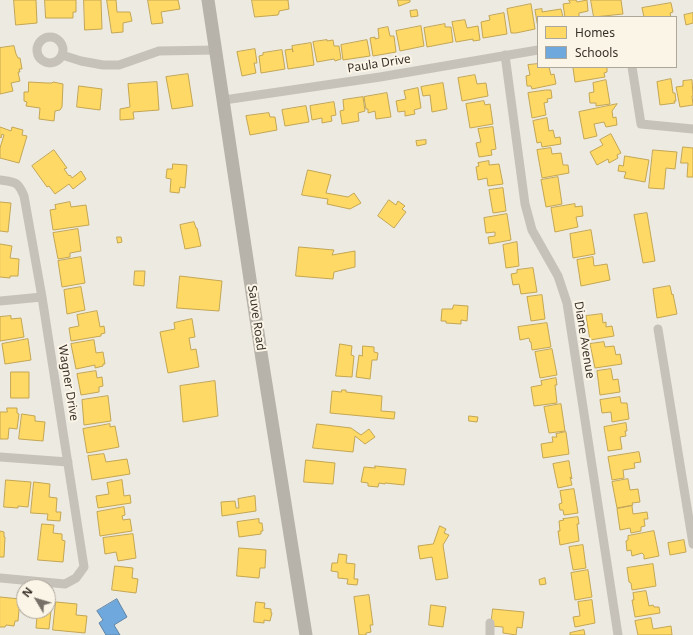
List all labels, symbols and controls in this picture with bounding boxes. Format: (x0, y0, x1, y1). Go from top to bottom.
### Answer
legend (537, 16, 677, 68)
text: Homes (575, 24, 615, 41)
text: Schools (575, 44, 618, 61)
street label: Paula Drive (346, 52, 412, 76)
street label: Sauve Road (244, 285, 268, 351)
street label: Diane Avenue (571, 300, 597, 380)
street label: Wagner Drive (55, 344, 81, 422)
north arrow (16, 579, 56, 619)
text: N (18, 584, 36, 600)

